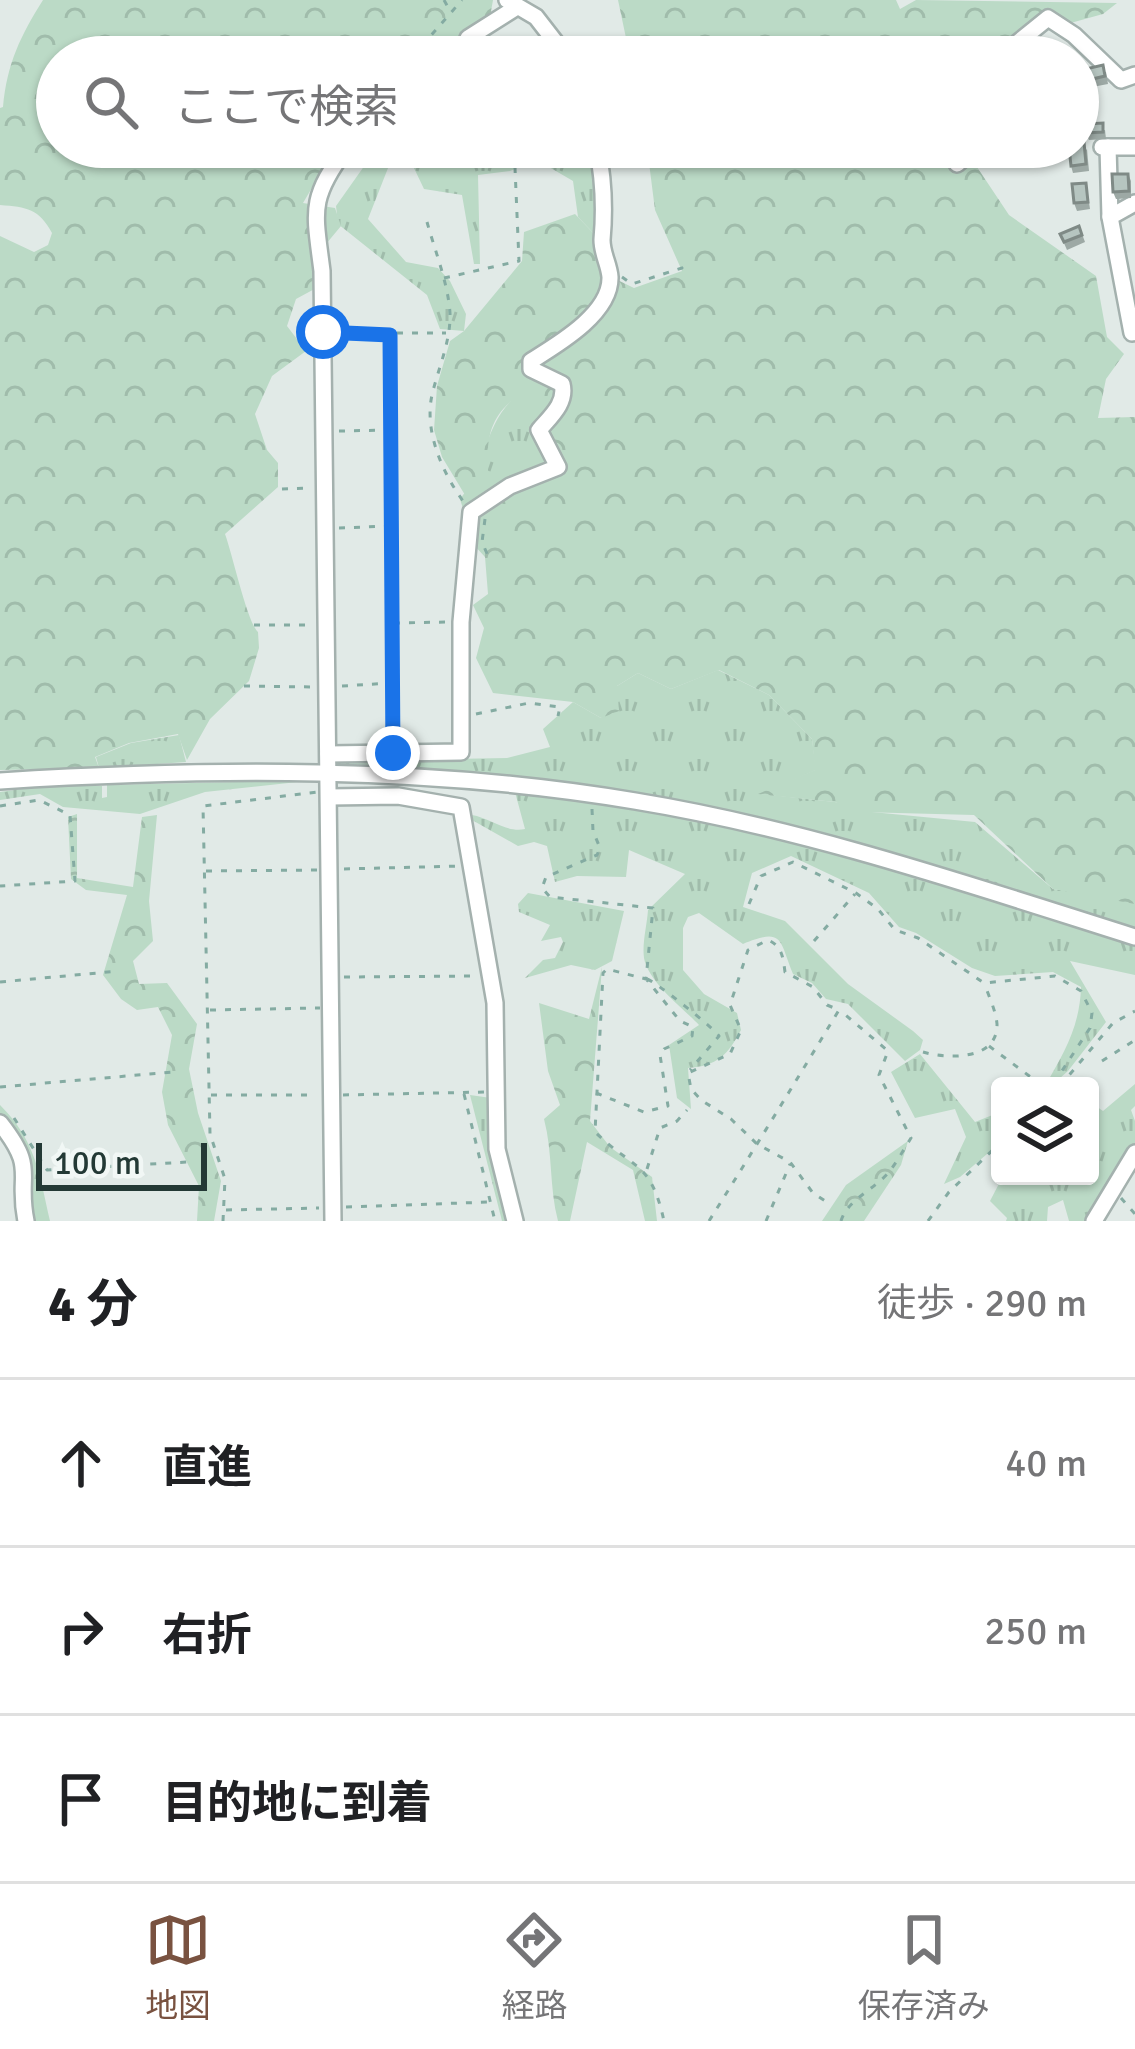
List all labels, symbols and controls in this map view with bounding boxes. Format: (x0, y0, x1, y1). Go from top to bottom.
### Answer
search box (36, 36, 1099, 168)
icon: search (78, 69, 144, 135)
text: ここで検索 (174, 80, 399, 135)
route start (296, 305, 350, 359)
route end (366, 726, 420, 780)
map controls (991, 1077, 1099, 1185)
button: layers (991, 1077, 1099, 1185)
scale bar (36, 1137, 207, 1190)
text: 100 m (54, 1143, 141, 1184)
text: 4 分 (48, 1273, 138, 1336)
text: 徒歩 · 290 m (877, 1279, 1087, 1327)
icon: ahead (48, 1430, 114, 1496)
text: 40 m (1005, 1439, 1087, 1487)
text: 直進 (162, 1440, 252, 1495)
icon: right (48, 1598, 114, 1664)
text: 250 m (984, 1607, 1087, 1655)
text: 右折 (162, 1608, 252, 1663)
icon: arrive (48, 1766, 114, 1832)
text: 目的地に到着 (162, 1776, 432, 1831)
tab: 地図 (145, 1907, 211, 2027)
tab: 経路 (501, 1907, 567, 2027)
tab: 保存済み (858, 1907, 990, 2027)

